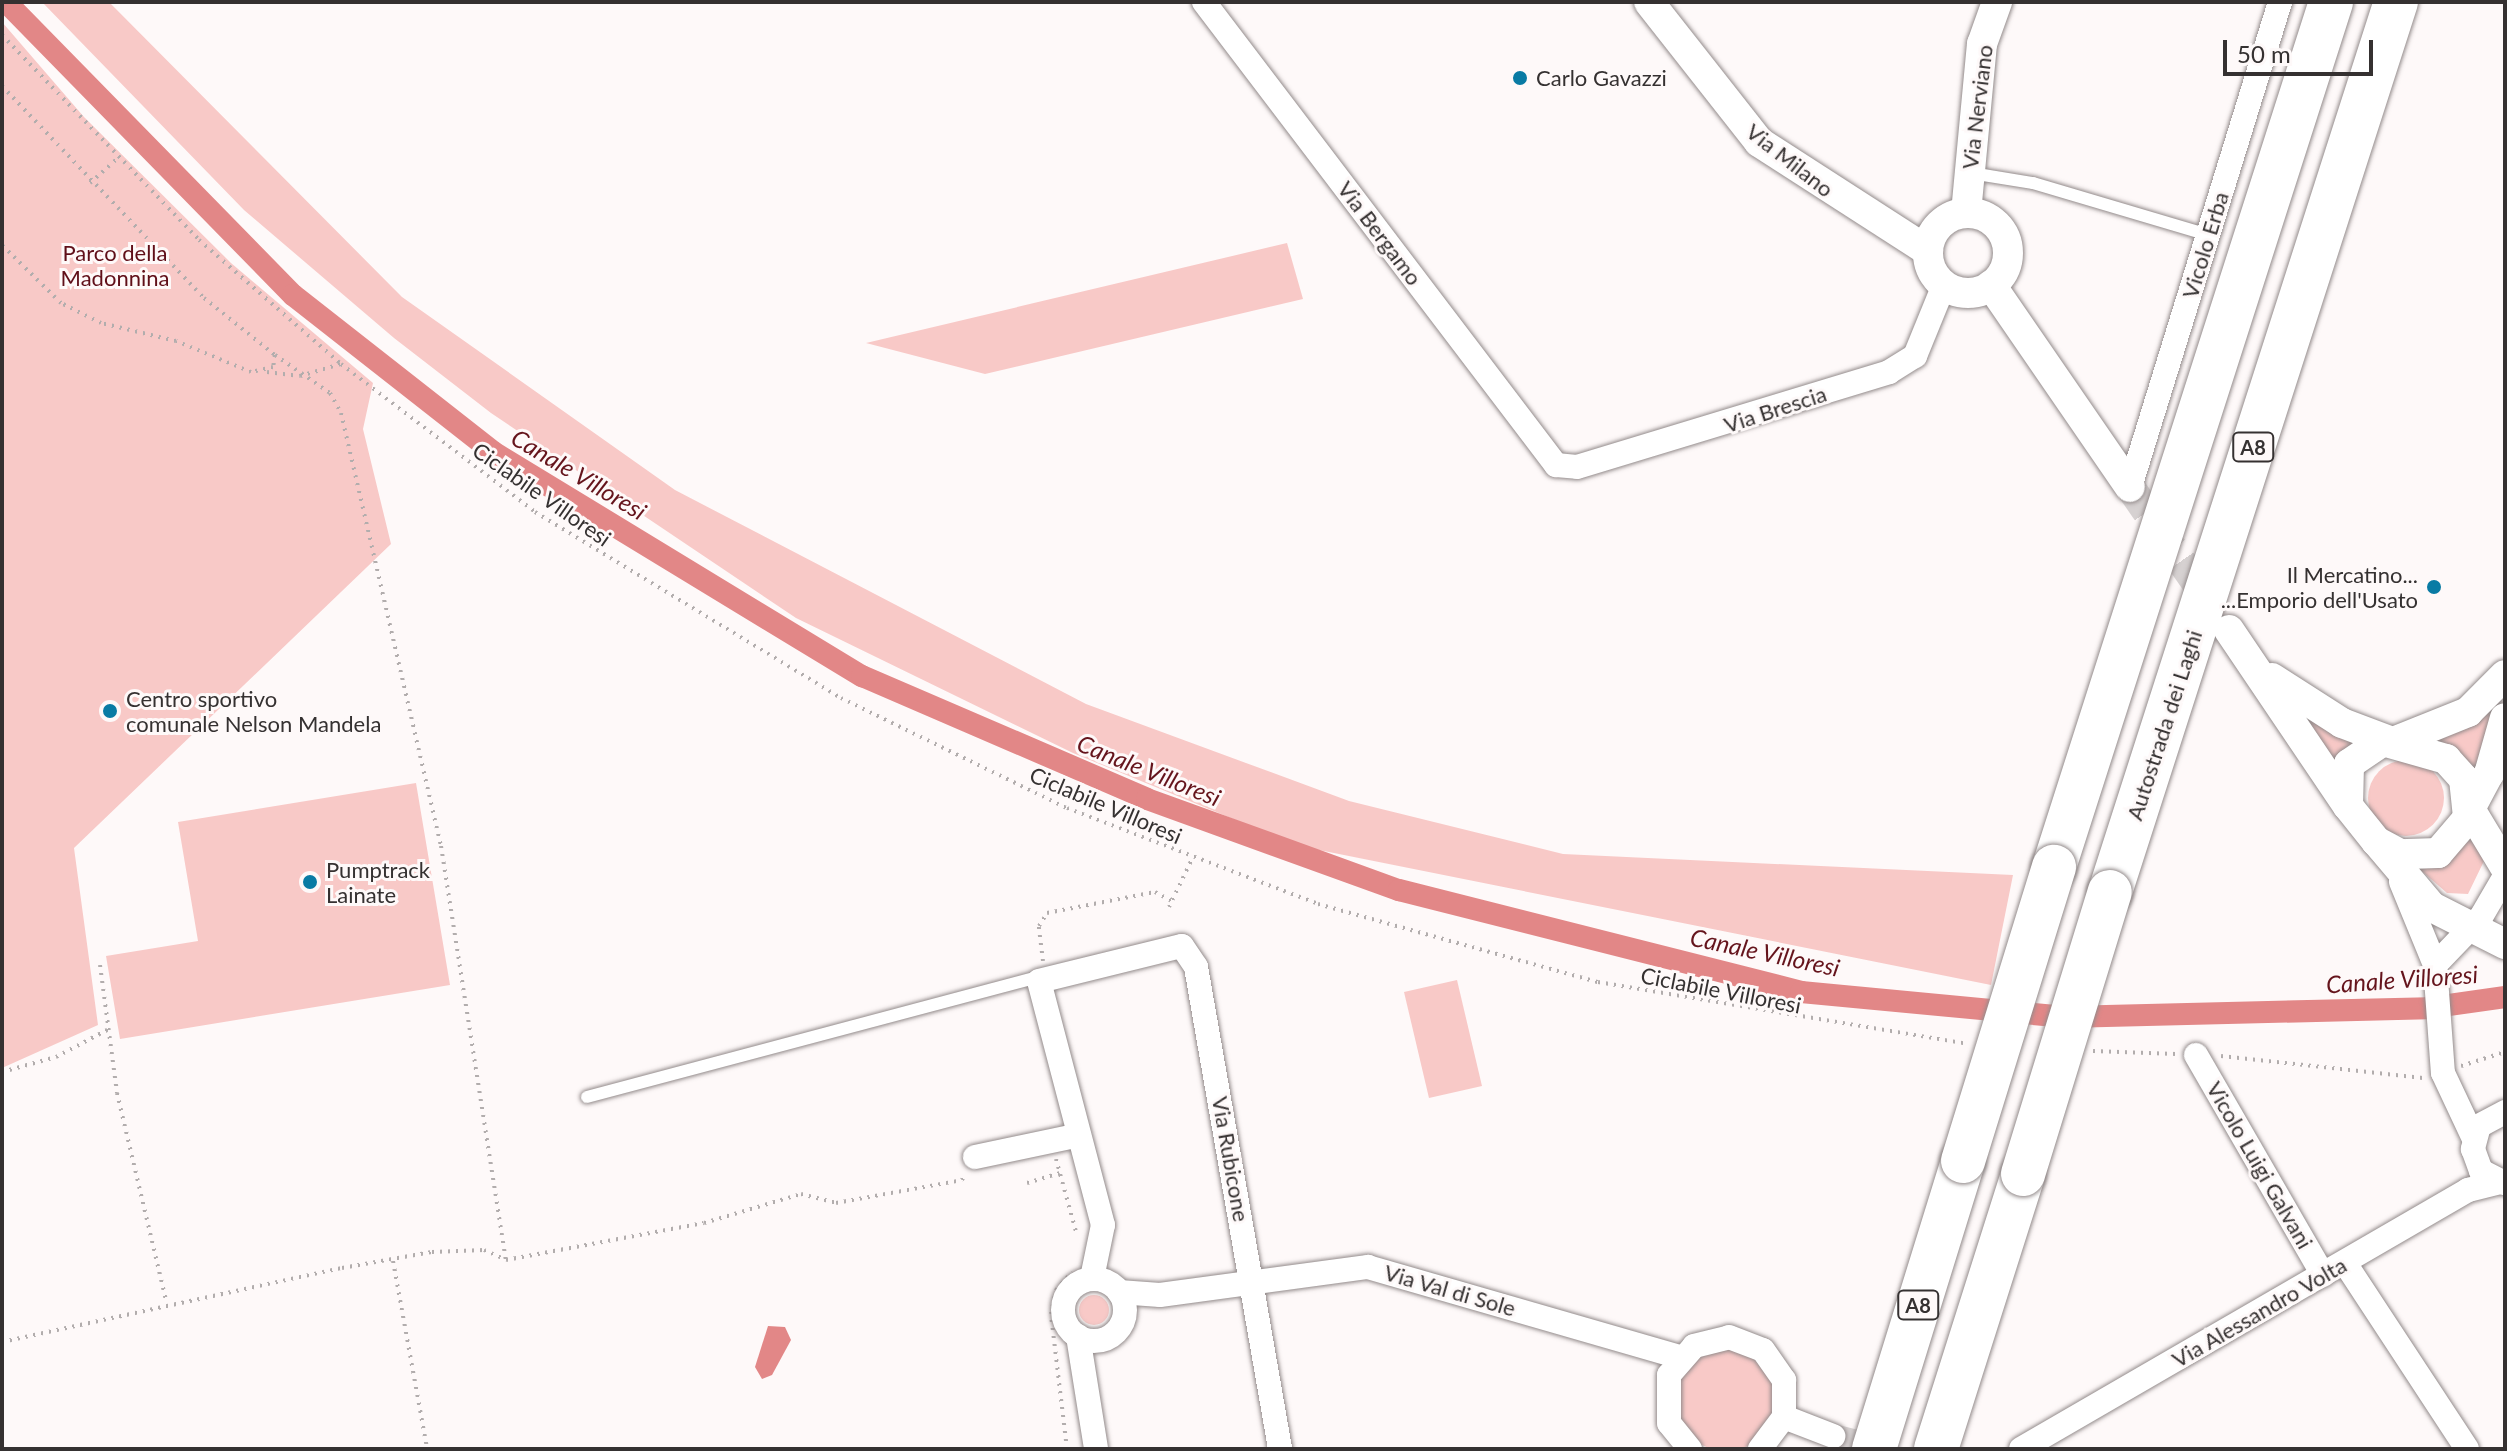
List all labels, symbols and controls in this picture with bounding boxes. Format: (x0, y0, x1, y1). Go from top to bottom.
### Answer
scale bar (2227, 24, 2377, 74)
text: 50 m (2237, 39, 2291, 68)
street label: Via Nerviano (1956, 43, 1998, 171)
place label: Carlo Gavazzi (1536, 65, 1667, 91)
marker: Carlo Gavazzi (1511, 69, 1529, 87)
street label: Via Milano (1741, 118, 1839, 202)
street label: Via Bergamo (1332, 176, 1428, 290)
street label: Vicolo Erba (2176, 189, 2234, 301)
park label: Parco della Madonnina (61, 239, 169, 290)
street label: Via Brescia (1720, 380, 1830, 438)
water label: Canale Villoresi (506, 422, 652, 526)
road number: A8 (2231, 431, 2275, 463)
street label: Ciclabile Villoresi (467, 436, 617, 552)
place label: Il Mercatino... ...Emporio dell'Usato (2221, 561, 2418, 612)
marker: Il Mercatino... ...Emporio dell'Usato (2425, 578, 2443, 596)
street label: Autostrada dei Laghi (2121, 627, 2207, 823)
place label: Centro sportivo comunale Nelson Mandela (126, 685, 381, 736)
marker: Centro sportivo comunale Nelson Mandela (101, 702, 119, 720)
water label: Canale Villoresi (1073, 728, 1225, 812)
street label: Ciclabile Villoresi (1026, 761, 1186, 849)
place label: Pumptrack Lainate (326, 856, 430, 908)
marker: Pumptrack Lainate (301, 873, 319, 891)
water label: Canale Villoresi (1687, 922, 1843, 982)
water label: Canale Villoresi (2325, 959, 2479, 999)
street label: Ciclabile Villoresi (1638, 961, 1804, 1019)
street label: Vicolo Luigi Galvani (2201, 1077, 2319, 1253)
street label: Via Rubicone (1207, 1094, 1255, 1224)
street label: Via Alessandro Volta (2167, 1251, 2351, 1373)
street label: Via Val di Sole (1381, 1259, 1519, 1321)
road number: A8 (1896, 1289, 1940, 1321)

